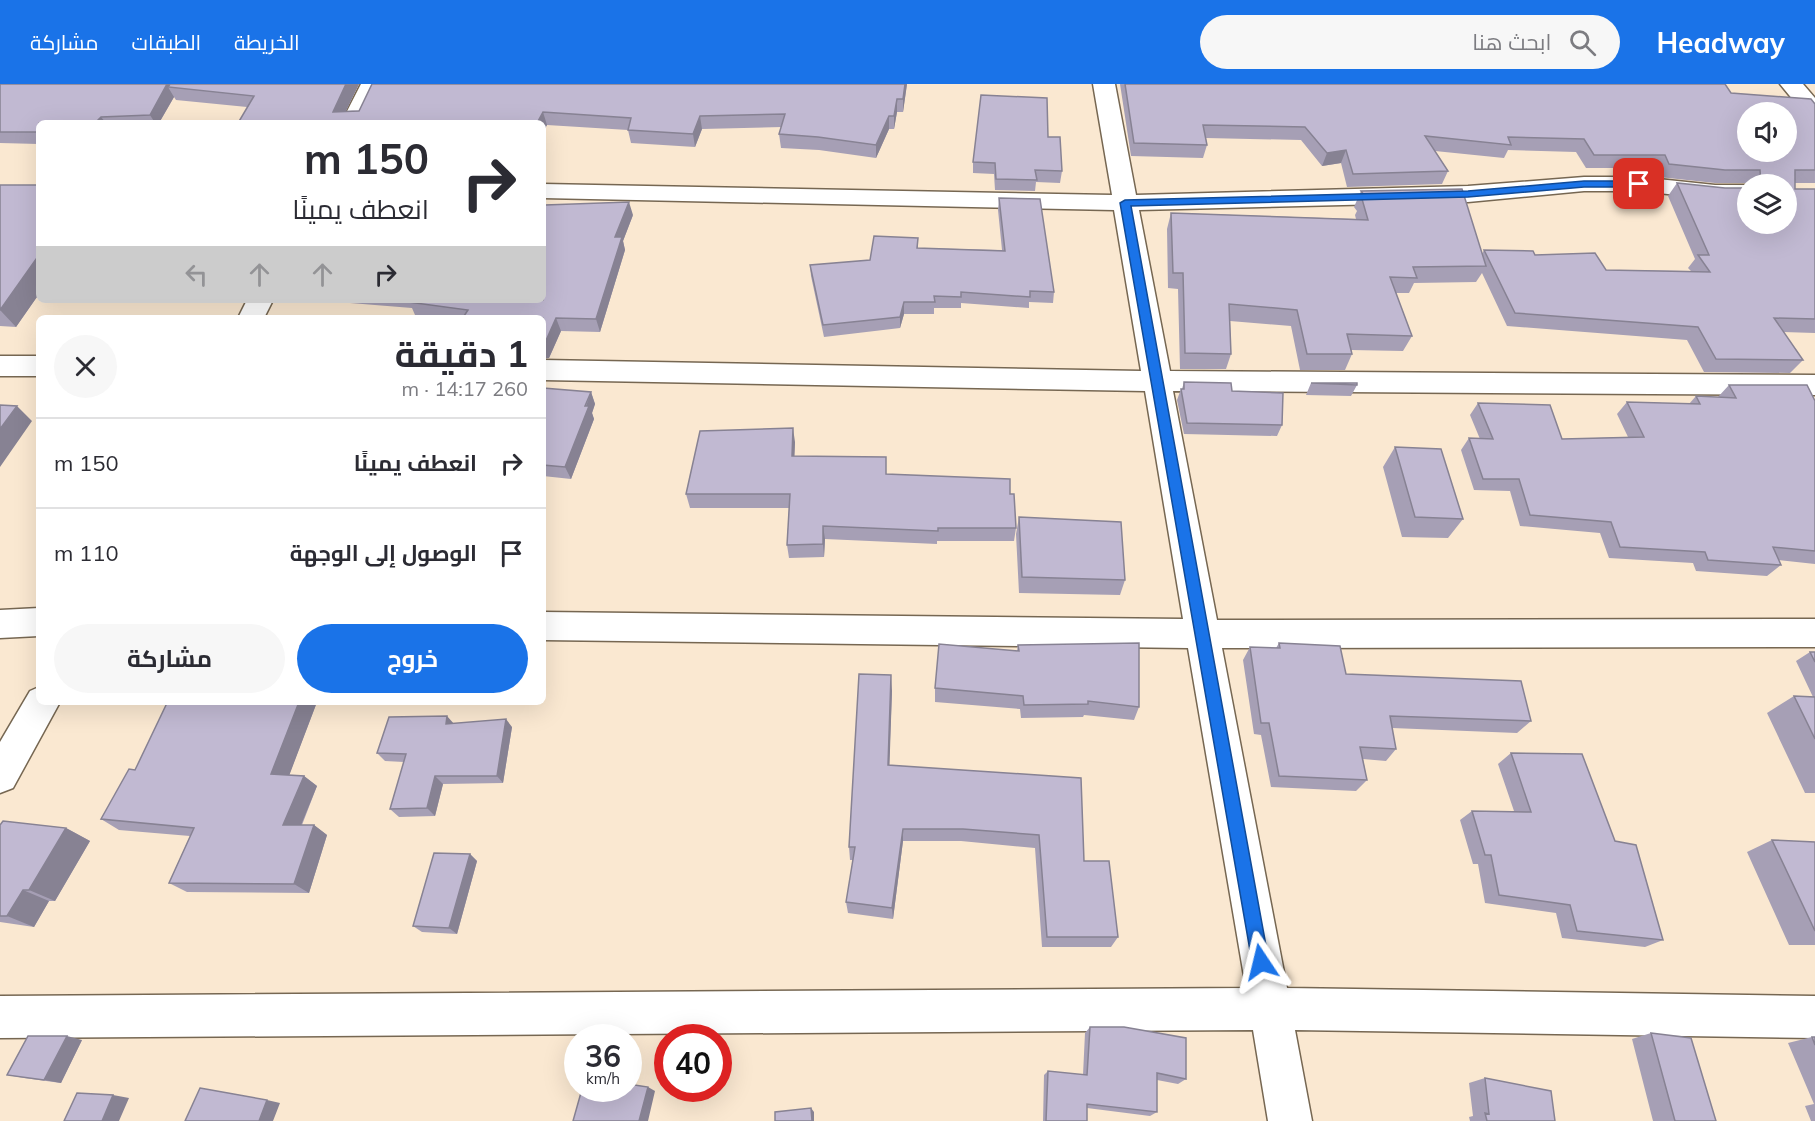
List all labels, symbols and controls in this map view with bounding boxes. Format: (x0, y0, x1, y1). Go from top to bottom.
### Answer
search box (1200, 15, 1620, 69)
text: Headway (1656, 25, 1785, 60)
icon: search (1566, 26, 1599, 59)
text: ابحث هنا (1472, 28, 1551, 56)
text: مشاركة (30, 29, 99, 55)
text: الطبقات (132, 29, 201, 55)
text: الخريطة (234, 29, 300, 55)
map controls (1737, 102, 1797, 234)
button: sound (1737, 102, 1797, 162)
text: 150 m (304, 132, 429, 185)
icon: right (450, 144, 528, 222)
pin (1613, 158, 1664, 209)
icon: arrive (1622, 167, 1655, 200)
button: layers (1737, 174, 1797, 234)
text: انعطف يمينًا (292, 192, 429, 226)
icon: left (180, 258, 213, 291)
icon: ahead (243, 258, 276, 291)
icon: ahead (306, 258, 339, 291)
icon: right (369, 258, 402, 291)
text: 1 دقيقة (395, 331, 528, 376)
button: close (54, 335, 117, 398)
text: 260 m · 14:17 (402, 376, 528, 401)
icon: right (495, 447, 528, 480)
text: 150 m (54, 449, 119, 477)
text: انعطف يمينًا (354, 449, 477, 477)
icon: arrive (495, 537, 528, 570)
text: 110 m (54, 539, 119, 567)
text: الوصول إلى الوجهة (290, 539, 477, 567)
button: مشاركة (54, 624, 285, 693)
button: خروج (297, 624, 528, 693)
position arrow (1229, 930, 1293, 994)
speed limit sign: 40 (654, 1024, 732, 1102)
text: 36 (585, 1037, 621, 1075)
text: km/h (586, 1069, 620, 1088)

